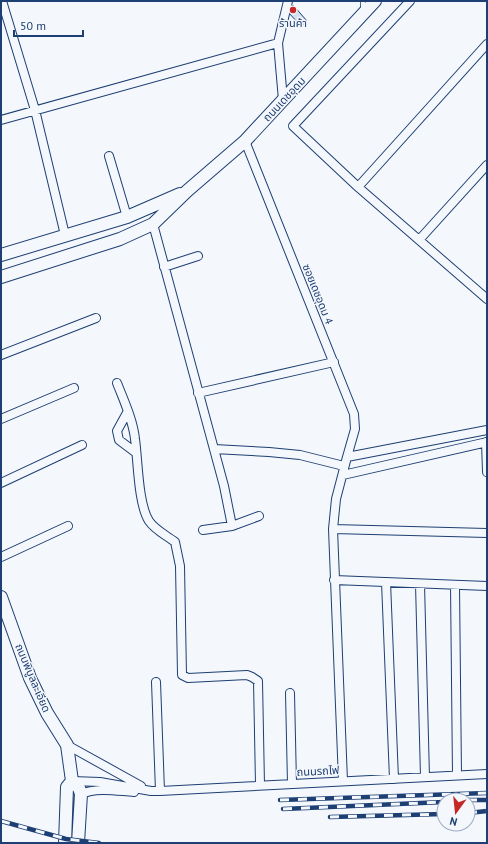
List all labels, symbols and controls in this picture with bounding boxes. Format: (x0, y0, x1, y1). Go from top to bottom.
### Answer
marker: ร้านค้า (288, 5, 298, 15)
scale bar (14, 12, 83, 38)
place label: ร้านค้า (279, 16, 307, 30)
text: 50 m (20, 18, 46, 33)
street label: ถนนเดชอุดม (260, 74, 308, 124)
street label: ซอยเดชอุดม 4 (300, 262, 336, 326)
street label: ถนนพิบูลละเอียด (12, 641, 54, 715)
street label: ถนนรถไฟ (296, 763, 340, 779)
north arrow (436, 792, 476, 832)
text: N (448, 814, 459, 829)

